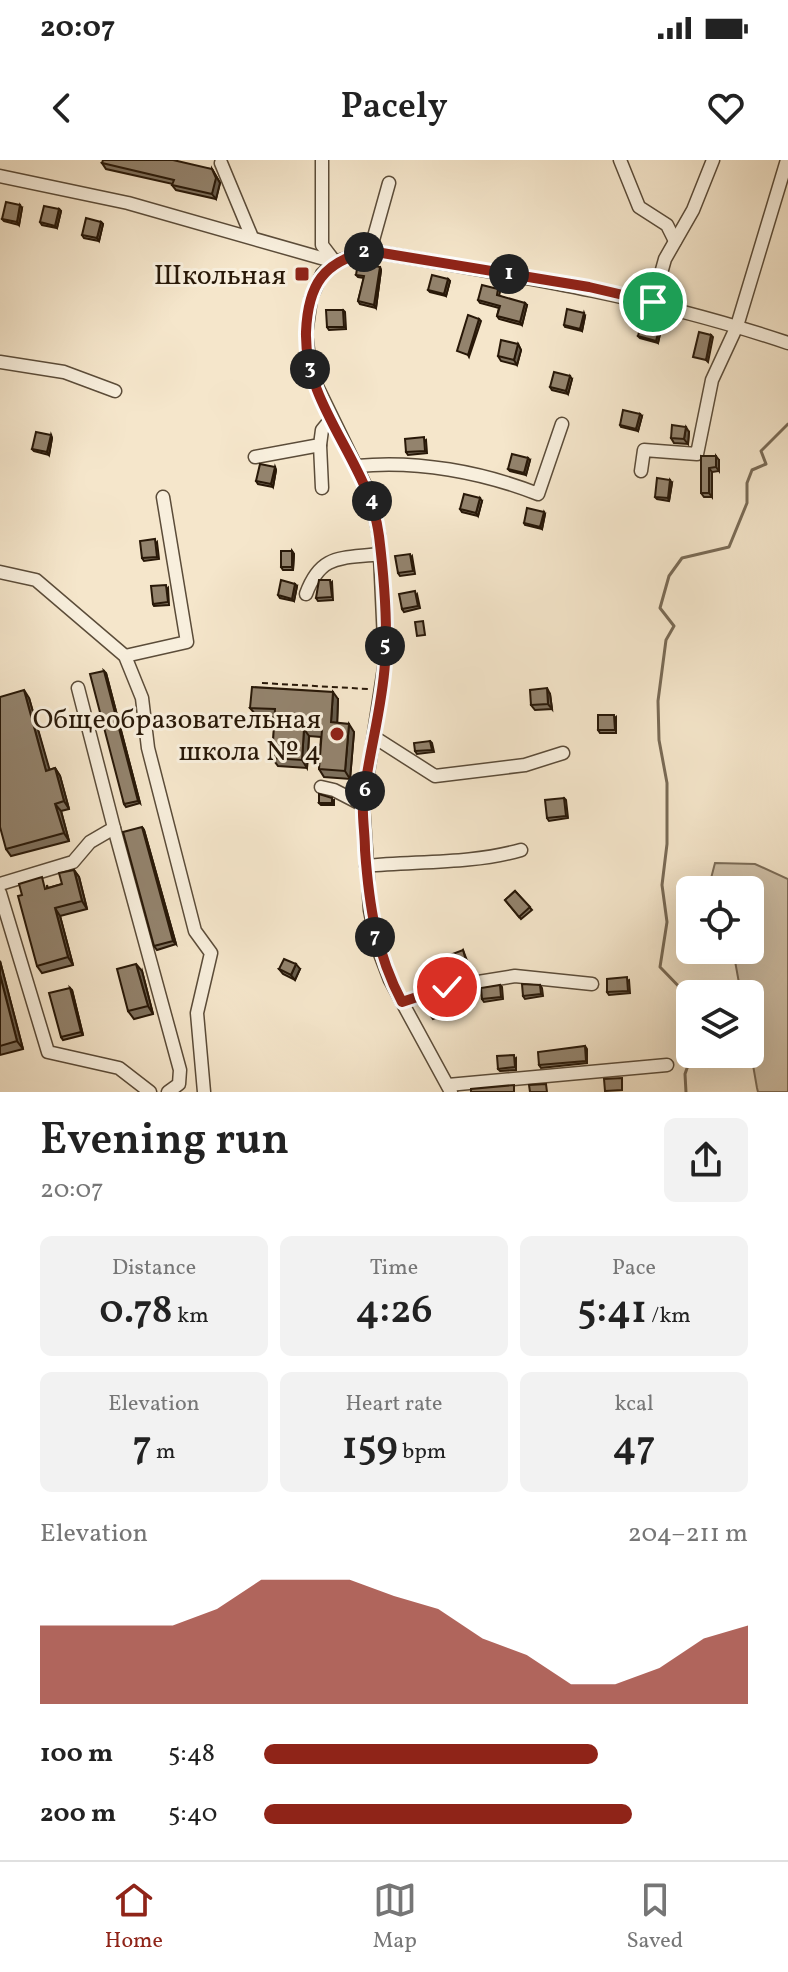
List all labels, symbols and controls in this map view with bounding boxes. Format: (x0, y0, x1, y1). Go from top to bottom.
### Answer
text: 20:07 (40, 7, 115, 49)
text: Pacely (340, 83, 448, 133)
icon: back (40, 86, 84, 130)
icon: heart (704, 86, 748, 130)
pin: 2 (344, 232, 384, 272)
text: 2 (358, 236, 370, 267)
pin: 1 (489, 254, 529, 294)
place label: Школьная (154, 257, 286, 296)
text: 1 (505, 258, 513, 289)
marker: Школьная (293, 265, 311, 283)
pin (619, 268, 687, 336)
icon: arrive (631, 280, 675, 324)
pin: 3 (290, 349, 330, 389)
text: 3 (304, 353, 316, 384)
pin: 4 (352, 481, 392, 521)
text: 4 (365, 485, 379, 516)
pin: 5 (365, 626, 405, 666)
text: 5 (380, 630, 390, 661)
place label: Общеобразовательная школа № 4 (33, 701, 321, 772)
marker: Общеобразовательная школа № 4 (328, 725, 346, 743)
pin: 6 (345, 771, 385, 811)
text: 6 (359, 775, 371, 806)
map controls (676, 876, 764, 1068)
button: locate (676, 876, 764, 964)
pin: 7 (355, 917, 395, 957)
text: 7 (370, 921, 380, 952)
pin (413, 953, 481, 1021)
icon: check (425, 965, 469, 1009)
button: layers (676, 980, 764, 1068)
text: Evening run (40, 1111, 289, 1172)
button: share (664, 1118, 748, 1202)
text: 20:07 (40, 1172, 104, 1208)
text: Distance (112, 1253, 196, 1284)
text: Time (370, 1253, 418, 1284)
text: Pace (612, 1253, 656, 1284)
text: 0.78 (99, 1284, 173, 1340)
text: 4:26 (355, 1284, 433, 1340)
text: 5:41 (577, 1284, 647, 1340)
text: km (173, 1301, 209, 1332)
text: /km (647, 1301, 691, 1332)
text: Elevation (108, 1389, 200, 1420)
text: Heart rate (345, 1389, 443, 1420)
text: kcal (614, 1389, 654, 1420)
text: 7 (132, 1420, 152, 1476)
text: 159 (342, 1420, 398, 1476)
text: 47 (612, 1420, 656, 1476)
text: m (152, 1437, 176, 1468)
text: bpm (398, 1437, 446, 1468)
text: Elevation (40, 1516, 148, 1552)
text: 204–211 m (628, 1516, 748, 1552)
text: 100 m (40, 1736, 113, 1772)
text: 5:48 (168, 1736, 215, 1772)
text: 200 m (40, 1796, 116, 1832)
text: 5:40 (168, 1796, 217, 1832)
tab: Home (105, 1878, 163, 1957)
tab: Map (373, 1878, 417, 1957)
tab: Saved (626, 1878, 683, 1957)

